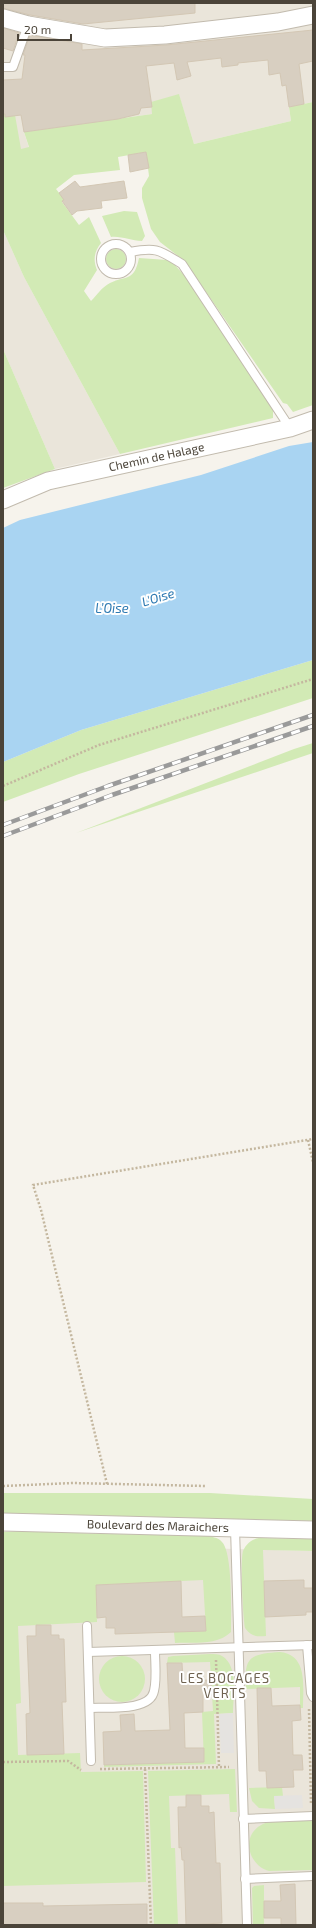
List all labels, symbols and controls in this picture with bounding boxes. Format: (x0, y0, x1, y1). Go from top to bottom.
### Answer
scale bar (18, 16, 71, 42)
text: 20 m (24, 22, 51, 36)
street label: Chemin de Halage (107, 439, 205, 473)
water label: L'Oise (140, 584, 176, 610)
water label: L’Oise (95, 600, 129, 616)
street label: Boulevard des Maraichers (87, 1516, 229, 1534)
district label: LES BOCAGES VERTS (180, 1670, 270, 1701)

